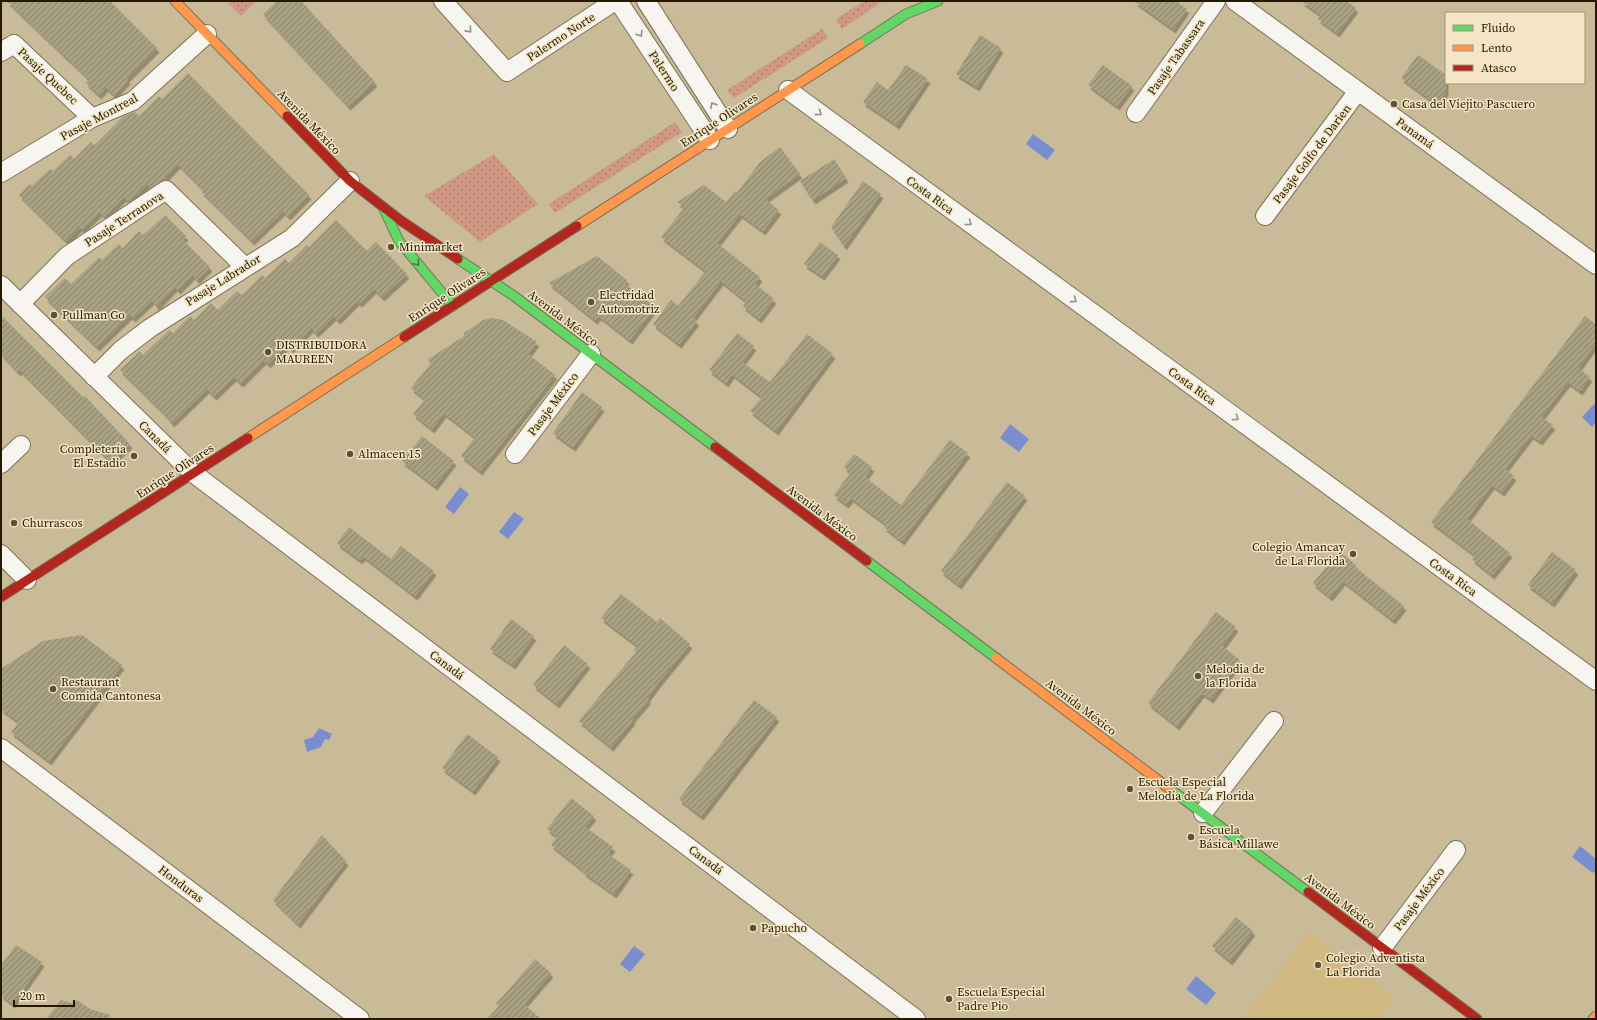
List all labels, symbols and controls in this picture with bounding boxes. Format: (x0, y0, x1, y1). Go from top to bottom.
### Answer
street label: Palermo Norte (524, 9, 598, 65)
legend (1445, 12, 1585, 84)
street label: Pasaje Tabassara (1144, 15, 1209, 98)
text: Fluido (1481, 20, 1516, 36)
one-way arrow (465, 25, 472, 33)
one-way arrow (635, 29, 642, 36)
text: Lento (1481, 40, 1512, 56)
street label: Pasaje Quebec (14, 44, 82, 108)
street label: Palermo (645, 48, 683, 95)
text: Atasco (1481, 60, 1517, 76)
street label: Avenida México (274, 86, 344, 158)
street label: Enrique Olivares (677, 89, 761, 151)
street label: Pasaje Montreal (57, 90, 141, 144)
place label: Casa del Viejito Pascuero (1402, 96, 1535, 112)
marker: Casa del Viejito Pascuero (1389, 99, 1399, 109)
street label: Pasaje Golfo de Darien (1269, 101, 1355, 207)
one-way arrow (710, 103, 717, 110)
one-way arrow (815, 109, 822, 116)
street label: Panamá (1393, 114, 1438, 153)
street label: Costa Rica (903, 172, 958, 218)
street label: Pasaje Terranova (82, 187, 167, 250)
one-way arrow (965, 218, 972, 225)
place label: Minimarket (399, 239, 462, 255)
marker: Minimarket (386, 242, 396, 252)
street label: Pasaje Labrador (182, 250, 264, 310)
one-way arrow (413, 258, 420, 266)
street label: Enrique Olivares (405, 264, 489, 326)
street label: Avenida México (524, 286, 602, 350)
place label: Electridad Automotriz (599, 287, 660, 317)
one-way arrow (1070, 295, 1077, 302)
marker: Electridad Automotriz (586, 297, 596, 307)
place label: Pullman Go (62, 307, 125, 323)
marker: Pullman Go (49, 310, 59, 320)
place label: DISTRIBUIDORA MAUREEN (276, 337, 367, 367)
marker: DISTRIBUIDORA MAUREEN (263, 347, 273, 357)
street label: Costa Rica (1165, 363, 1220, 409)
street label: Pasaje México (524, 369, 582, 439)
one-way arrow (1231, 413, 1238, 420)
street label: Canadá (135, 417, 175, 457)
street label: Enrique Olivares (133, 440, 217, 502)
place label: Completería El Estadio (60, 441, 127, 471)
place label: Almacen 15 (358, 446, 421, 462)
marker: Almacen 15 (345, 449, 355, 459)
marker: Completería El Estadio (129, 451, 139, 461)
street label: Avenida México (783, 481, 861, 545)
place label: Churrascos (22, 515, 83, 531)
marker: Churrascos (9, 518, 19, 528)
place label: Colegio Amancay de La Florida (1252, 539, 1346, 569)
marker: Colegio Amancay de La Florida (1348, 549, 1358, 559)
street label: Costa Rica (1426, 554, 1481, 600)
street label: Canadá (426, 647, 468, 684)
place label: Melodia de la Florida (1206, 661, 1265, 691)
marker: Melodia de la Florida (1193, 671, 1203, 681)
place label: Restaurant Comida Cantonesa (61, 674, 162, 704)
street label: Avenida México (1042, 675, 1120, 739)
marker: Restaurant Comida Cantonesa (48, 684, 58, 694)
place label: Escuela Especial Melodía de La Florida (1138, 774, 1255, 804)
marker: Escuela Especial Melodía de La Florida (1125, 784, 1135, 794)
place label: Escuela Básica Millawe (1199, 822, 1279, 852)
marker: Escuela Básica Millawe (1186, 832, 1196, 842)
street label: Canadá (685, 842, 727, 879)
street label: Honduras (155, 862, 207, 906)
street label: Pasaje México (1390, 864, 1448, 934)
street label: Avenida México (1301, 869, 1379, 933)
place label: Papucho (761, 920, 808, 936)
marker: Papucho (748, 923, 758, 933)
place label: Colegio Adventista La Florida (1326, 950, 1426, 980)
marker: Colegio Adventista La Florida (1313, 960, 1323, 970)
scale bar (14, 982, 74, 1008)
place label: Escuela Especial Padre Pio (957, 984, 1046, 1014)
text: 20 m (20, 988, 46, 1004)
marker: Escuela Especial Padre Pio (944, 994, 954, 1004)

